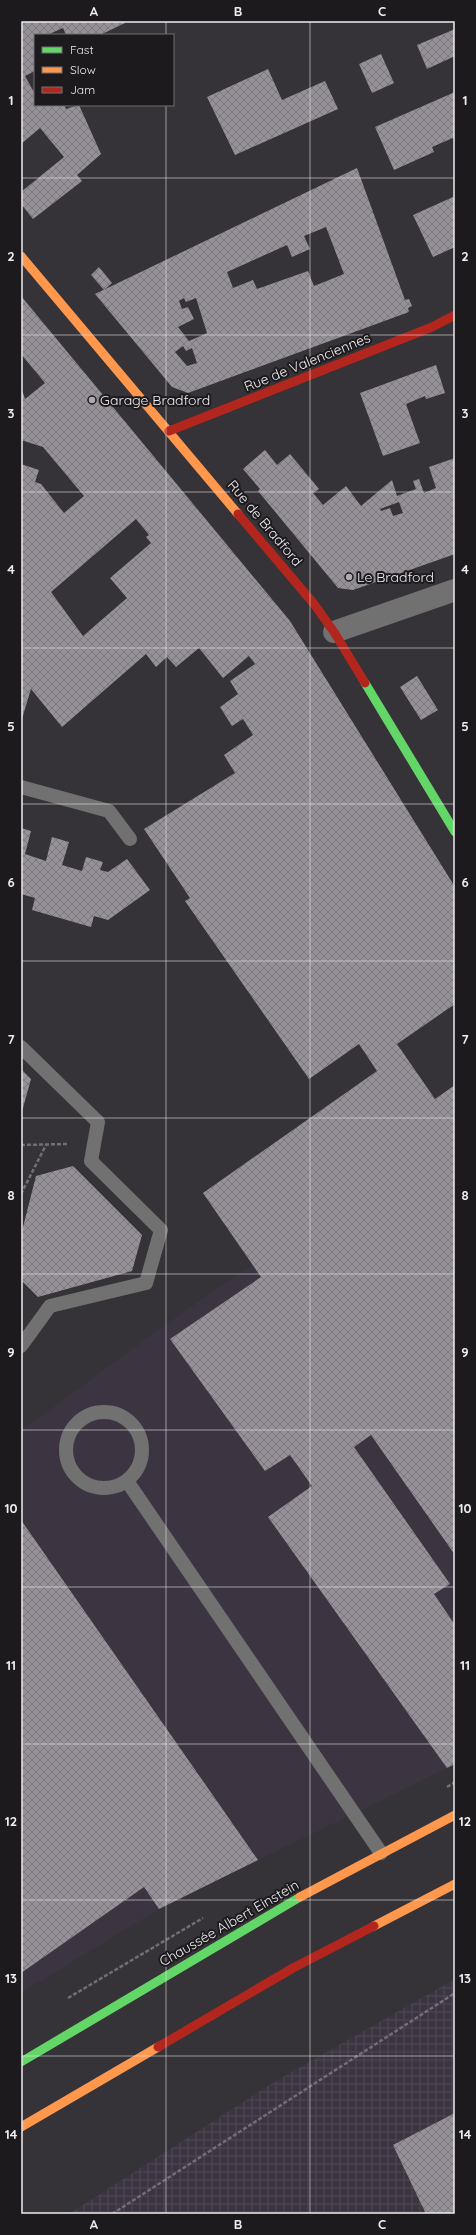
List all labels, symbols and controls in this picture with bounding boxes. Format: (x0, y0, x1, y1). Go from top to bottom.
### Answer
text: A (90, 3, 99, 19)
text: B (234, 3, 242, 19)
text: C (378, 3, 386, 19)
legend (34, 34, 174, 106)
text: Fast (70, 42, 94, 57)
text: Slow (70, 62, 96, 77)
text: Jam (70, 82, 95, 97)
text: 1 (8, 92, 14, 108)
text: 1 (462, 92, 468, 108)
text: 2 (7, 248, 15, 264)
text: 2 (461, 248, 469, 264)
street label: Rue de Valenciennes (241, 328, 373, 396)
place label: Garage Bradford (100, 391, 210, 409)
marker: Garage Bradford (87, 395, 97, 405)
text: 3 (8, 405, 15, 421)
text: 3 (462, 405, 469, 421)
street label: Rue de Bradford (224, 476, 306, 570)
text: 4 (7, 561, 15, 577)
text: 4 (461, 561, 469, 577)
place label: Le Bradford (357, 568, 434, 586)
marker: Le Bradford (344, 572, 354, 582)
text: 5 (7, 718, 15, 734)
text: 5 (461, 718, 469, 734)
text: 6 (7, 874, 15, 890)
text: 6 (461, 874, 469, 890)
text: 7 (7, 1031, 15, 1047)
text: 7 (461, 1031, 469, 1047)
text: 8 (7, 1187, 15, 1203)
text: 8 (461, 1187, 469, 1203)
text: 9 (7, 1344, 15, 1360)
text: 9 (461, 1344, 469, 1360)
text: 10 (4, 1500, 18, 1516)
text: 10 (458, 1500, 472, 1516)
text: 11 (6, 1657, 16, 1673)
text: 11 (460, 1657, 470, 1673)
text: 12 (5, 1813, 17, 1829)
text: 12 (459, 1813, 471, 1829)
street label: Chaussée Albert Einstein (156, 1876, 302, 1970)
text: 13 (5, 1970, 17, 1986)
text: 13 (459, 1970, 471, 1986)
text: 14 (5, 2126, 18, 2142)
text: 14 (459, 2126, 472, 2142)
text: A (90, 2216, 99, 2232)
text: B (234, 2216, 242, 2232)
text: C (378, 2216, 386, 2232)

